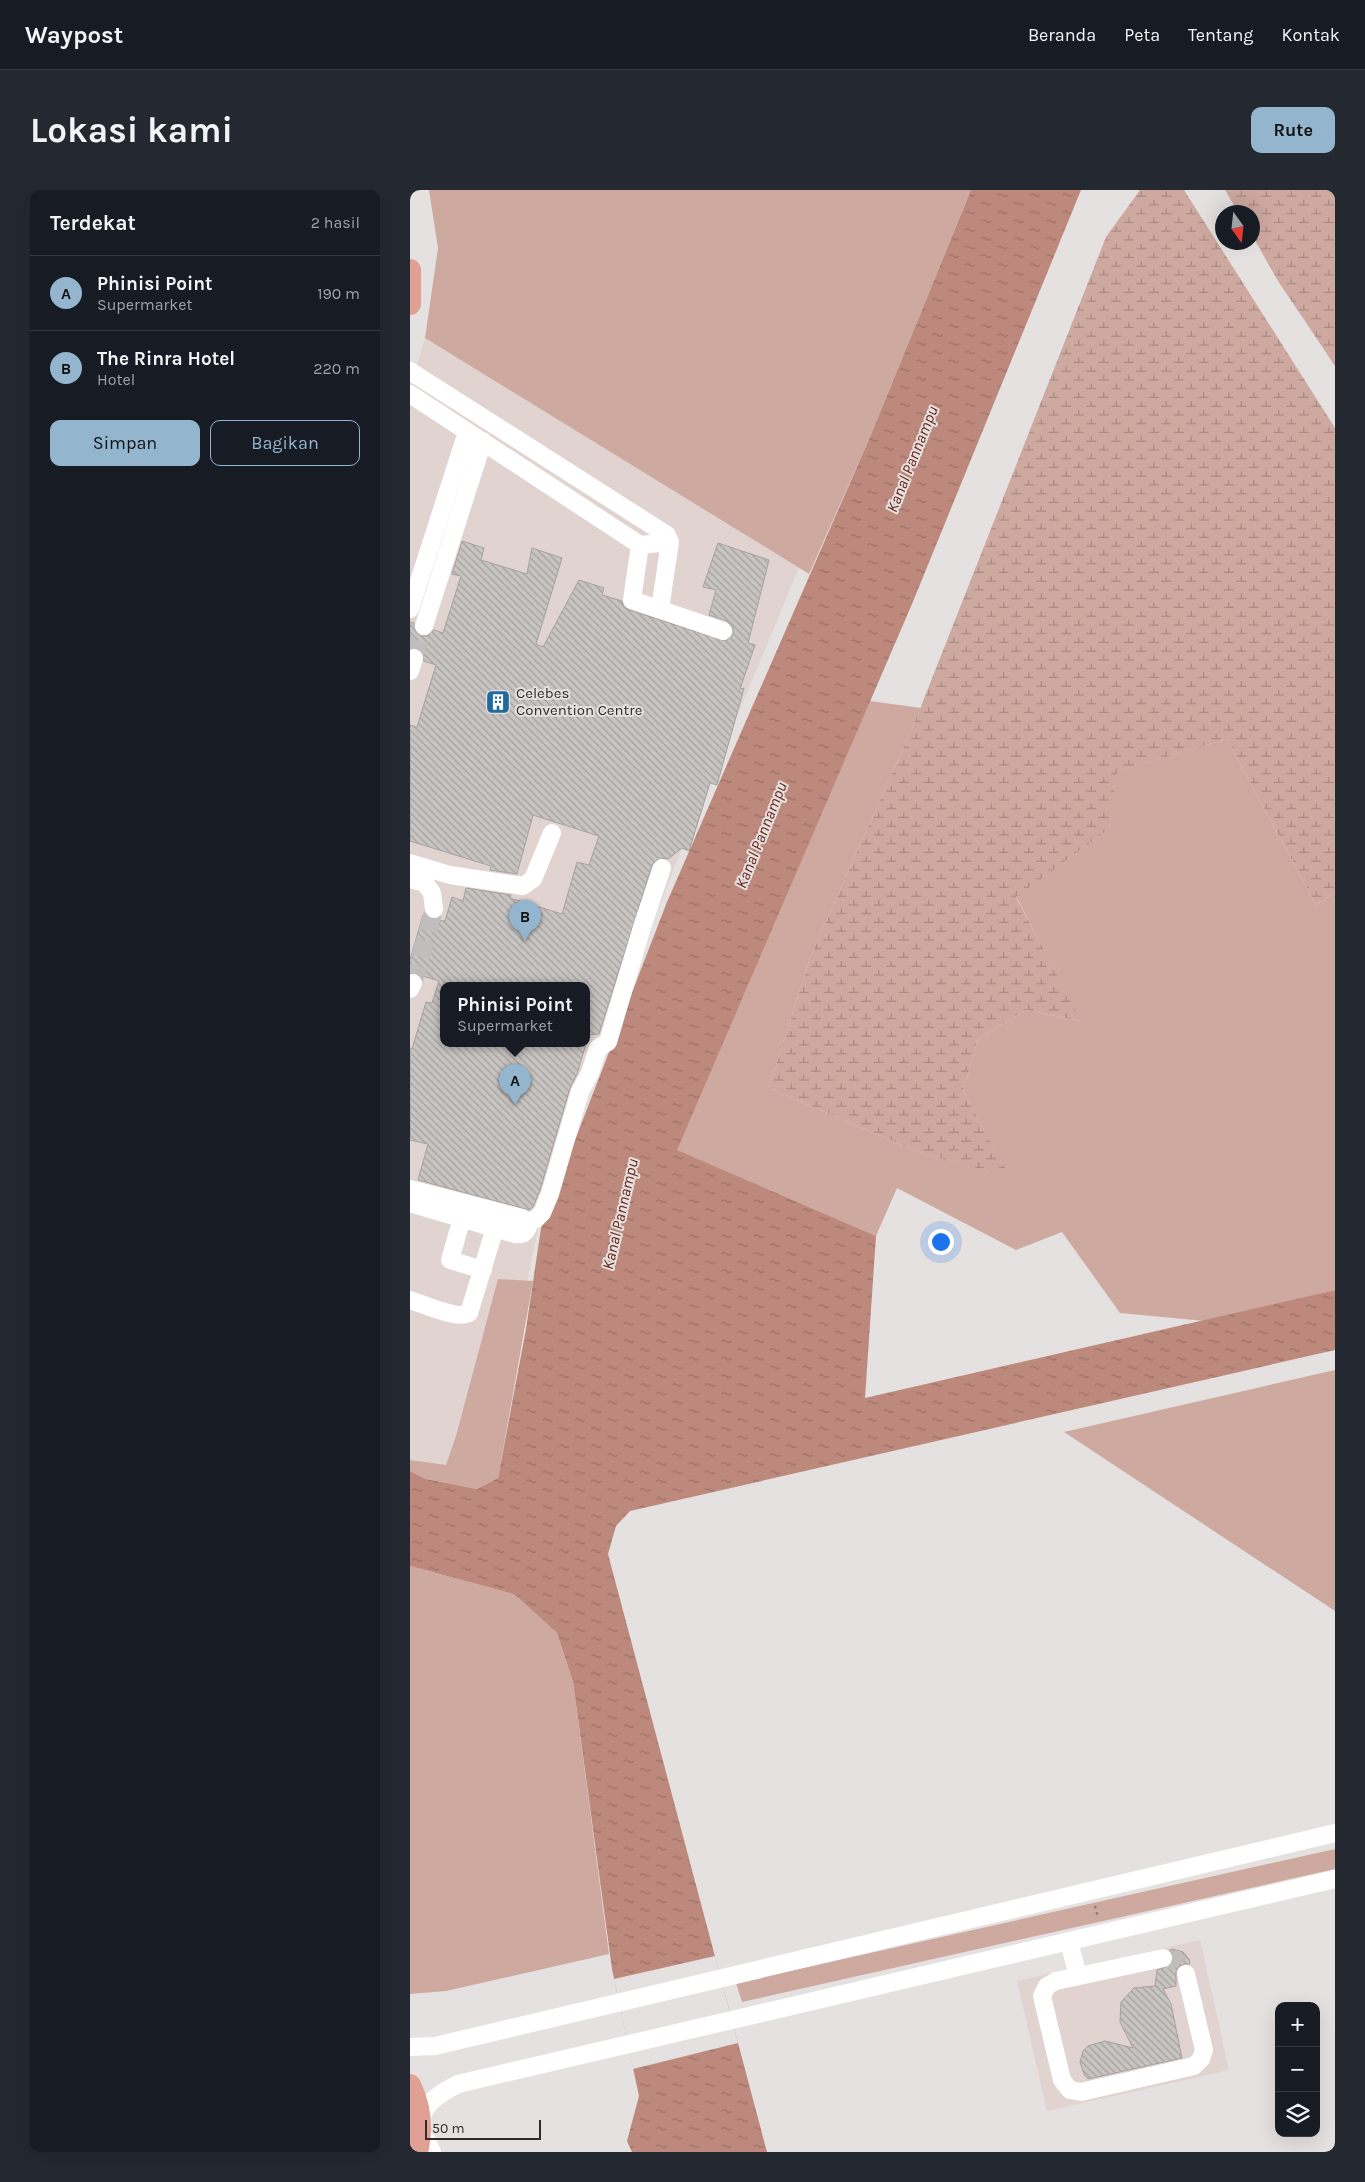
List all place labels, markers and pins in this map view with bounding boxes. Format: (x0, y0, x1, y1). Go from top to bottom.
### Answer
place label: Celebes Convention Centre (516, 684, 642, 719)
building icon: Celebes Convention Centre (485, 689, 511, 715)
pin: B (509, 900, 541, 941)
pin: A (499, 1064, 531, 1105)

